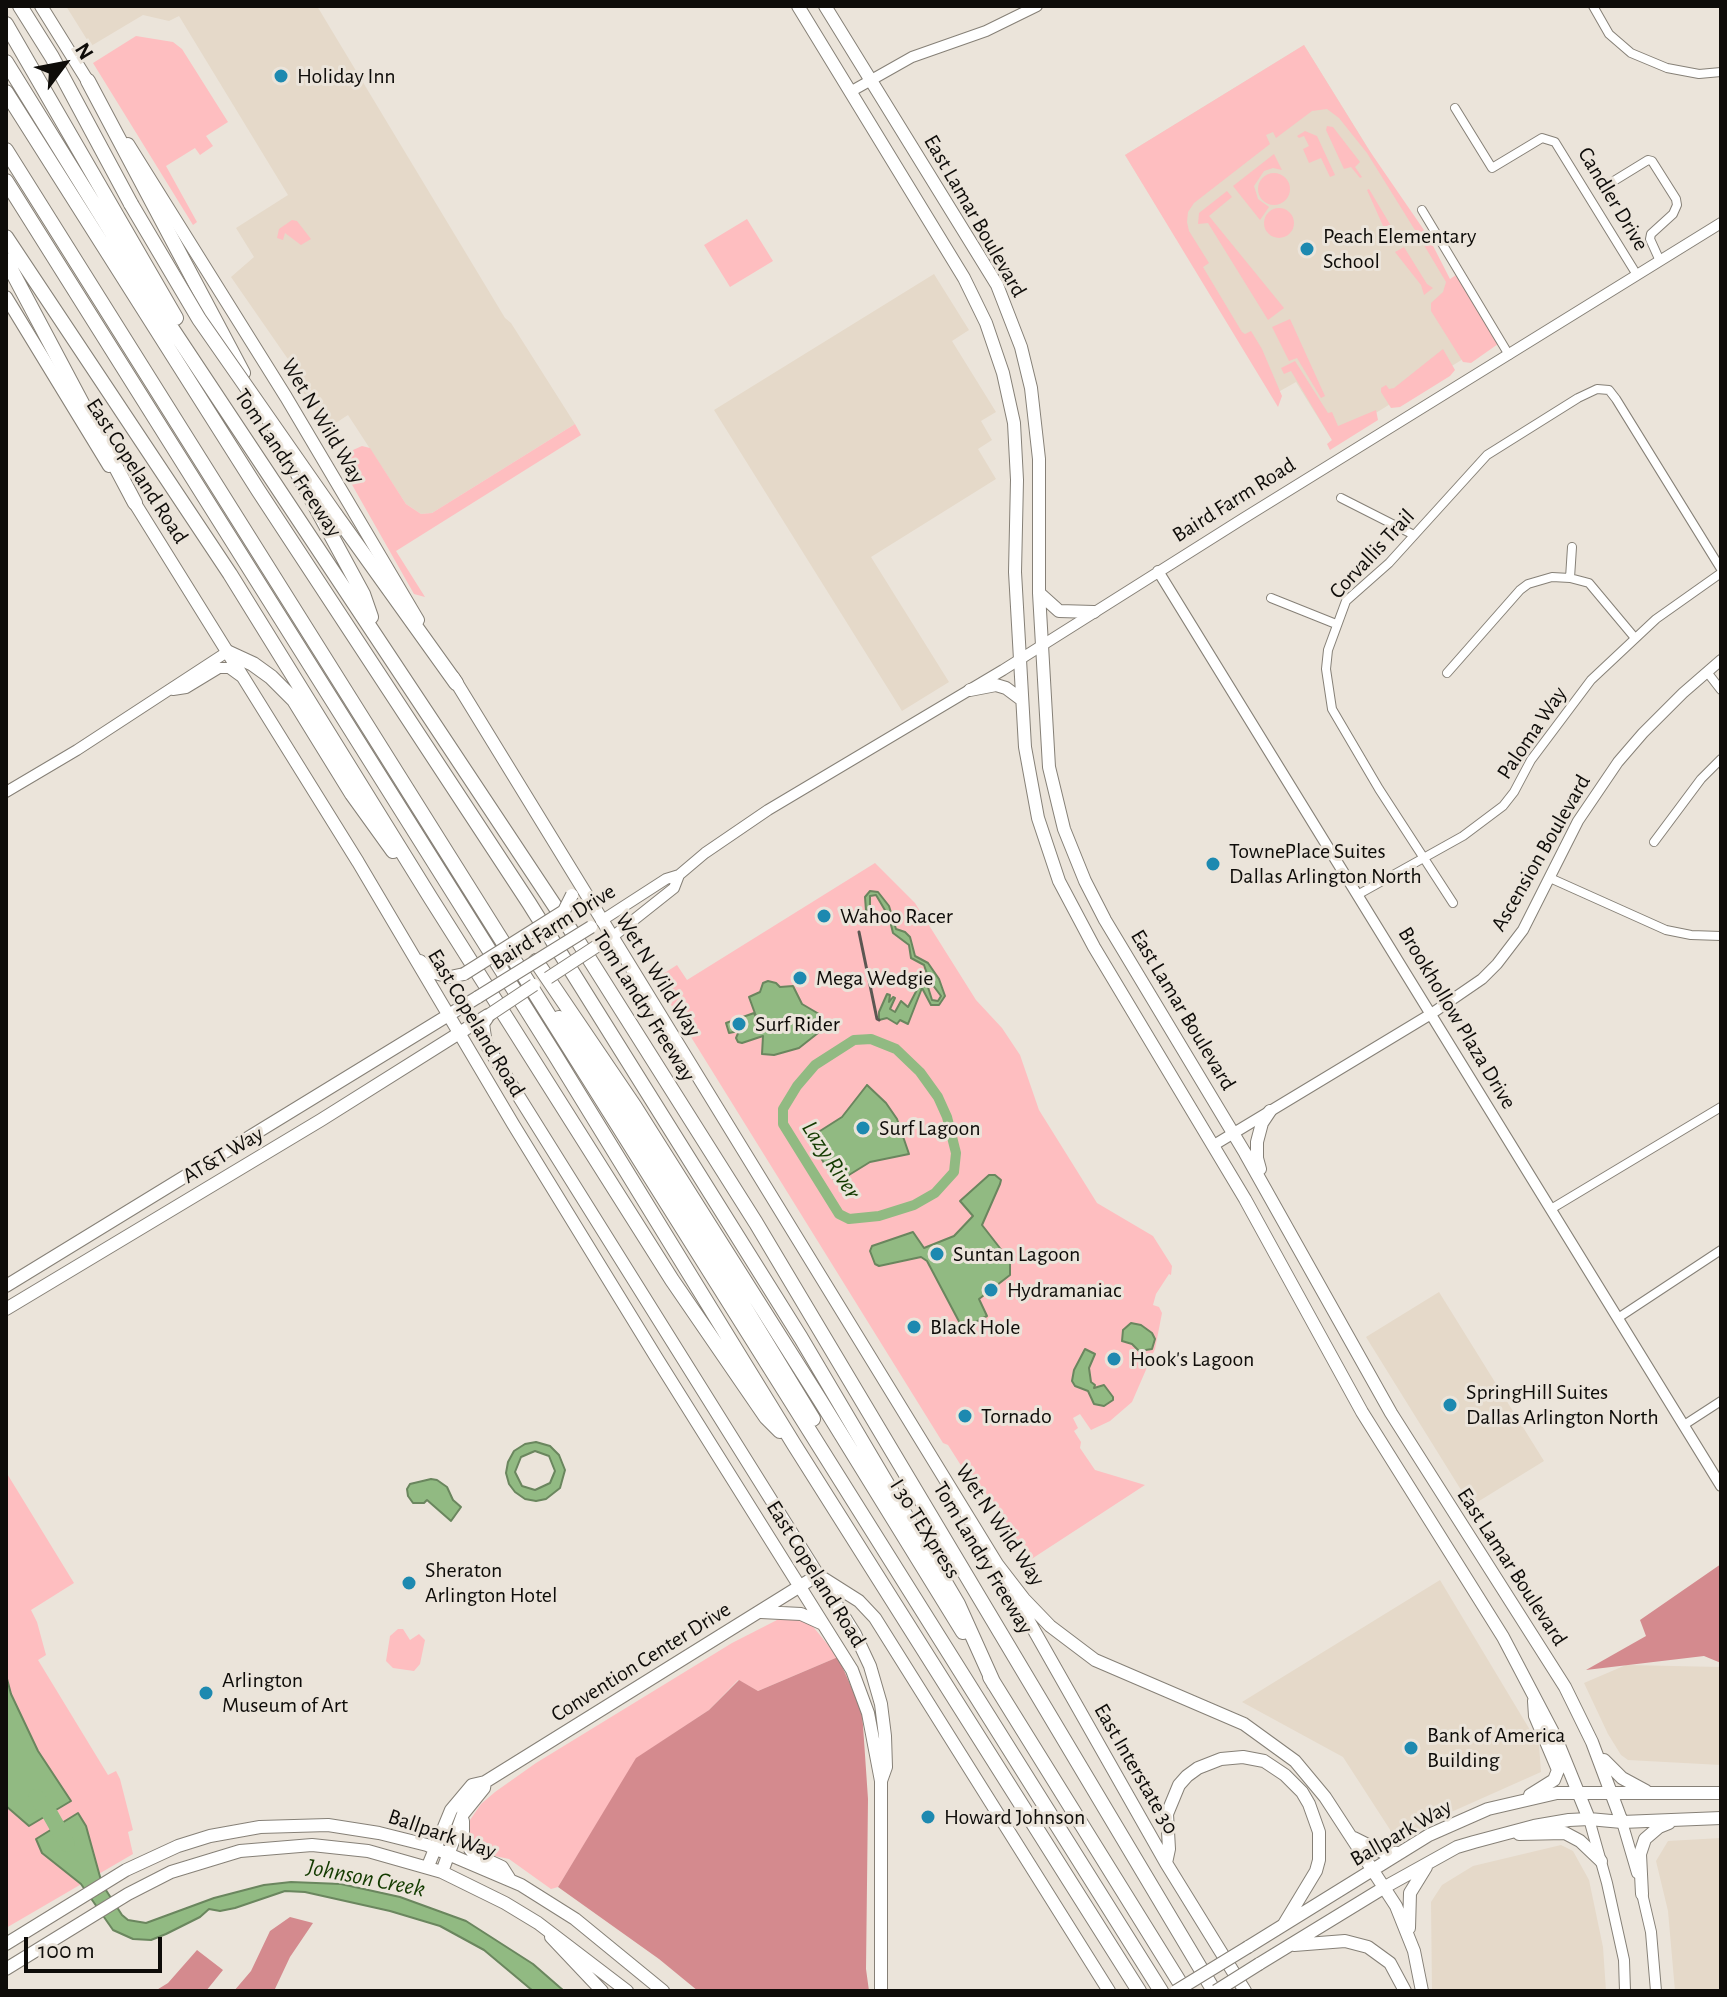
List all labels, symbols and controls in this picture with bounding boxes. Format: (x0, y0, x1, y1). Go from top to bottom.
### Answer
north arrow (24, 24, 104, 104)
text: N (71, 39, 98, 64)
place label: Holiday Inn (297, 63, 396, 89)
marker: Holiday Inn (272, 67, 290, 85)
street label: East Lamar Boulevard (918, 130, 1032, 302)
street label: Candler Drive (1572, 142, 1654, 256)
place label: Peach Elementary School (1323, 223, 1476, 274)
marker: Peach Elementary School (1298, 240, 1316, 258)
street label: Wet N Wild Way (275, 354, 371, 488)
street label: Tom Landry Freeway (229, 384, 347, 542)
street label: East Copeland Road (80, 393, 194, 549)
street label: Baird Farm Road (1167, 452, 1301, 548)
street label: Corvallis Trail (1324, 504, 1420, 604)
street label: Paloma Way (1491, 682, 1573, 784)
street label: Ascension Boulevard (1485, 770, 1597, 936)
place label: TownePlace Suites Dallas Arlington North (1229, 838, 1422, 890)
marker: TownePlace Suites Dallas Arlington North (1204, 855, 1222, 873)
street label: Baird Farm Drive (486, 878, 620, 976)
place label: Wahoo Racer (840, 903, 953, 929)
marker: Wahoo Racer (815, 907, 833, 925)
street label: Wet N Wild Way (609, 908, 707, 1042)
street label: Brookhollow Plaza Drive (1392, 922, 1522, 1114)
street label: East Lamar Boulevard (1125, 925, 1241, 1095)
street label: Tom Landry Freeway (587, 926, 701, 1086)
street label: East Copeland Road (421, 944, 531, 1102)
place label: Mega Wedgie (816, 965, 933, 991)
marker: Mega Wedgie (791, 969, 809, 987)
place label: Surf Rider (755, 1011, 840, 1037)
marker: Surf Rider (730, 1015, 748, 1033)
place label: Surf Lagoon (879, 1115, 981, 1141)
water label: Lazy River (795, 1116, 867, 1204)
marker: Surf Lagoon (854, 1119, 872, 1137)
street label: AT&T Way (178, 1121, 268, 1189)
place label: Suntan Lagoon (953, 1241, 1080, 1267)
marker: Suntan Lagoon (928, 1245, 946, 1263)
place label: Hydramaniac (1007, 1277, 1122, 1303)
marker: Hydramaniac (982, 1281, 1000, 1299)
place label: Black Hole (930, 1314, 1021, 1340)
marker: Black Hole (905, 1318, 923, 1336)
place label: Hook's Lagoon (1130, 1346, 1254, 1372)
marker: Hook's Lagoon (1105, 1350, 1123, 1368)
place label: SpringHill Suites Dallas Arlington North (1466, 1379, 1659, 1430)
marker: SpringHill Suites Dallas Arlington North (1441, 1396, 1459, 1414)
place label: Tornado (981, 1403, 1052, 1429)
marker: Tornado (956, 1407, 974, 1425)
street label: Wet N Wild Way (950, 1459, 1050, 1591)
street label: I 30 TEXpress (884, 1474, 966, 1584)
street label: Tom Landry Freeway (927, 1477, 1039, 1639)
street label: East Lamar Boulevard (1451, 1483, 1573, 1651)
street label: East Copeland Road (760, 1496, 872, 1652)
place label: Sheraton Arlington Hotel (425, 1557, 557, 1608)
marker: Sheraton Arlington Hotel (400, 1574, 418, 1592)
street label: Convention Center Drive (546, 1596, 736, 1728)
place label: Arlington Museum of Art (222, 1667, 348, 1718)
marker: Arlington Museum of Art (197, 1684, 215, 1702)
street label: East Interstate 30 (1088, 1699, 1184, 1839)
place label: Bank of America Building (1427, 1722, 1566, 1774)
marker: Bank of America Building (1402, 1739, 1420, 1757)
street label: Ballpark Way (1346, 1793, 1456, 1873)
street label: Ballpark Way (385, 1803, 499, 1865)
place label: Howard Johnson (944, 1804, 1085, 1830)
marker: Howard Johnson (919, 1808, 937, 1826)
water label: Johnson Creek (304, 1852, 428, 1904)
scale bar (28, 1921, 166, 1971)
text: 100 m (38, 1939, 95, 1963)

